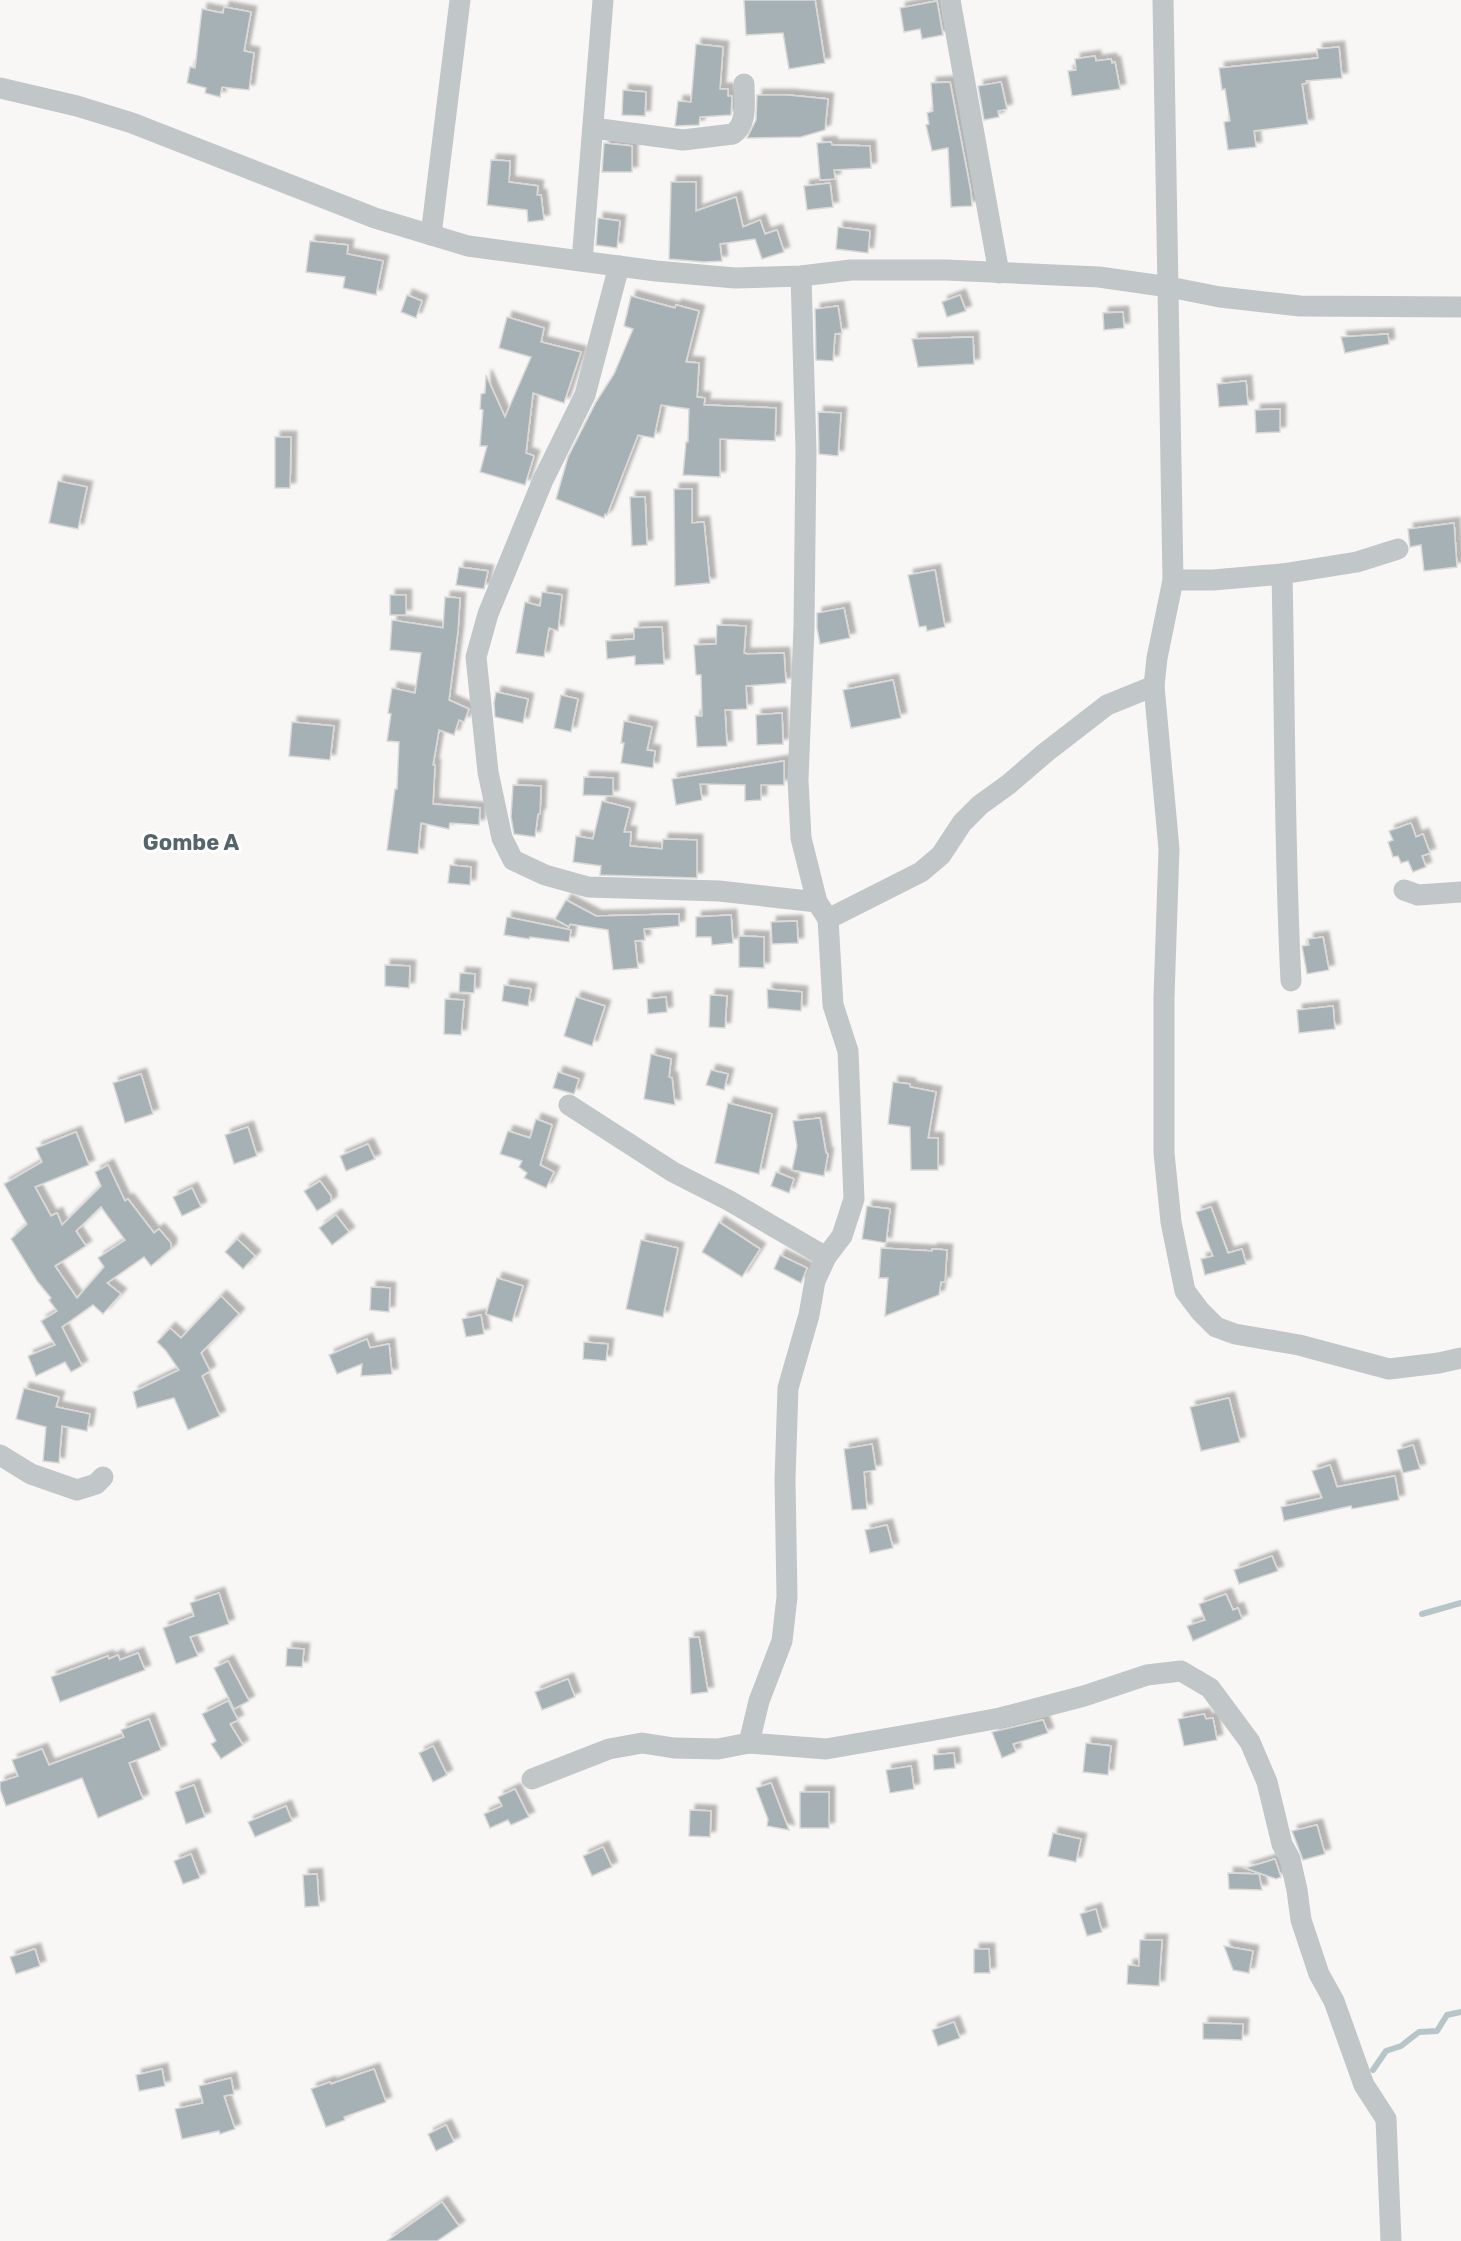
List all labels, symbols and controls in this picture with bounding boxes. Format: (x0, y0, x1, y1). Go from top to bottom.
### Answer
district label: Gombe A (143, 829, 239, 856)

